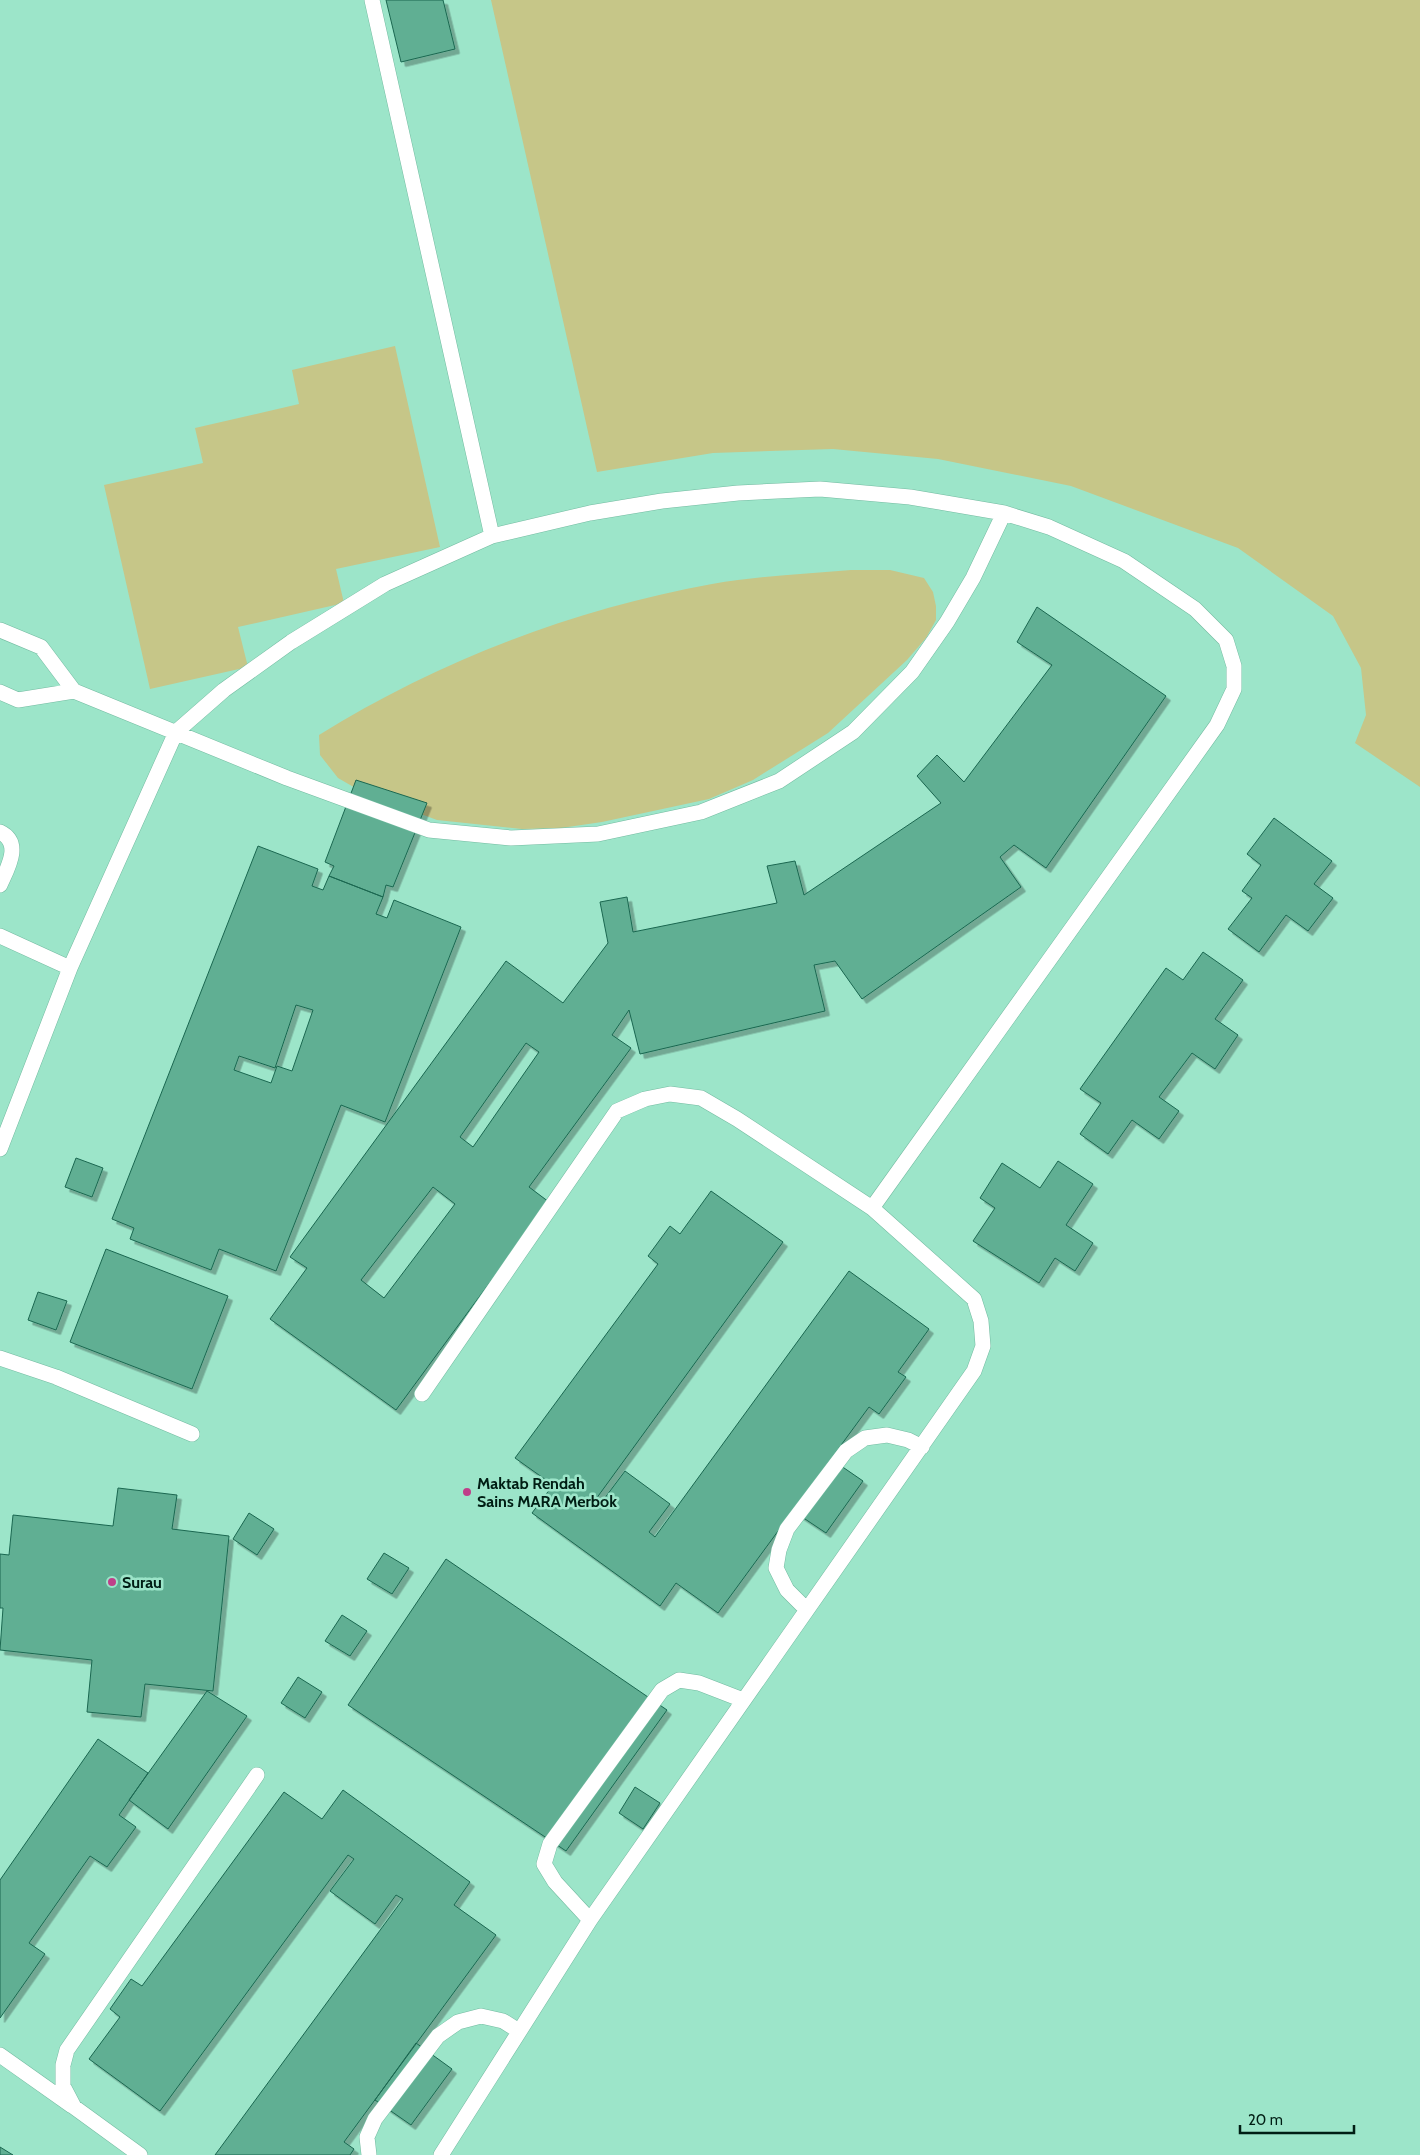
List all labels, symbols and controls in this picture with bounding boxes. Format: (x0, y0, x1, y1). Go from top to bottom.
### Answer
place label: Maktab Rendah Sains MARA Merbok (477, 1474, 617, 1511)
marker: Maktab Rendah Sains MARA Merbok (461, 1486, 473, 1498)
place label: Surau (122, 1573, 162, 1592)
marker: Surau (106, 1576, 118, 1588)
scale bar (1240, 2102, 1354, 2134)
text: 20 m (1248, 2111, 1283, 2129)

